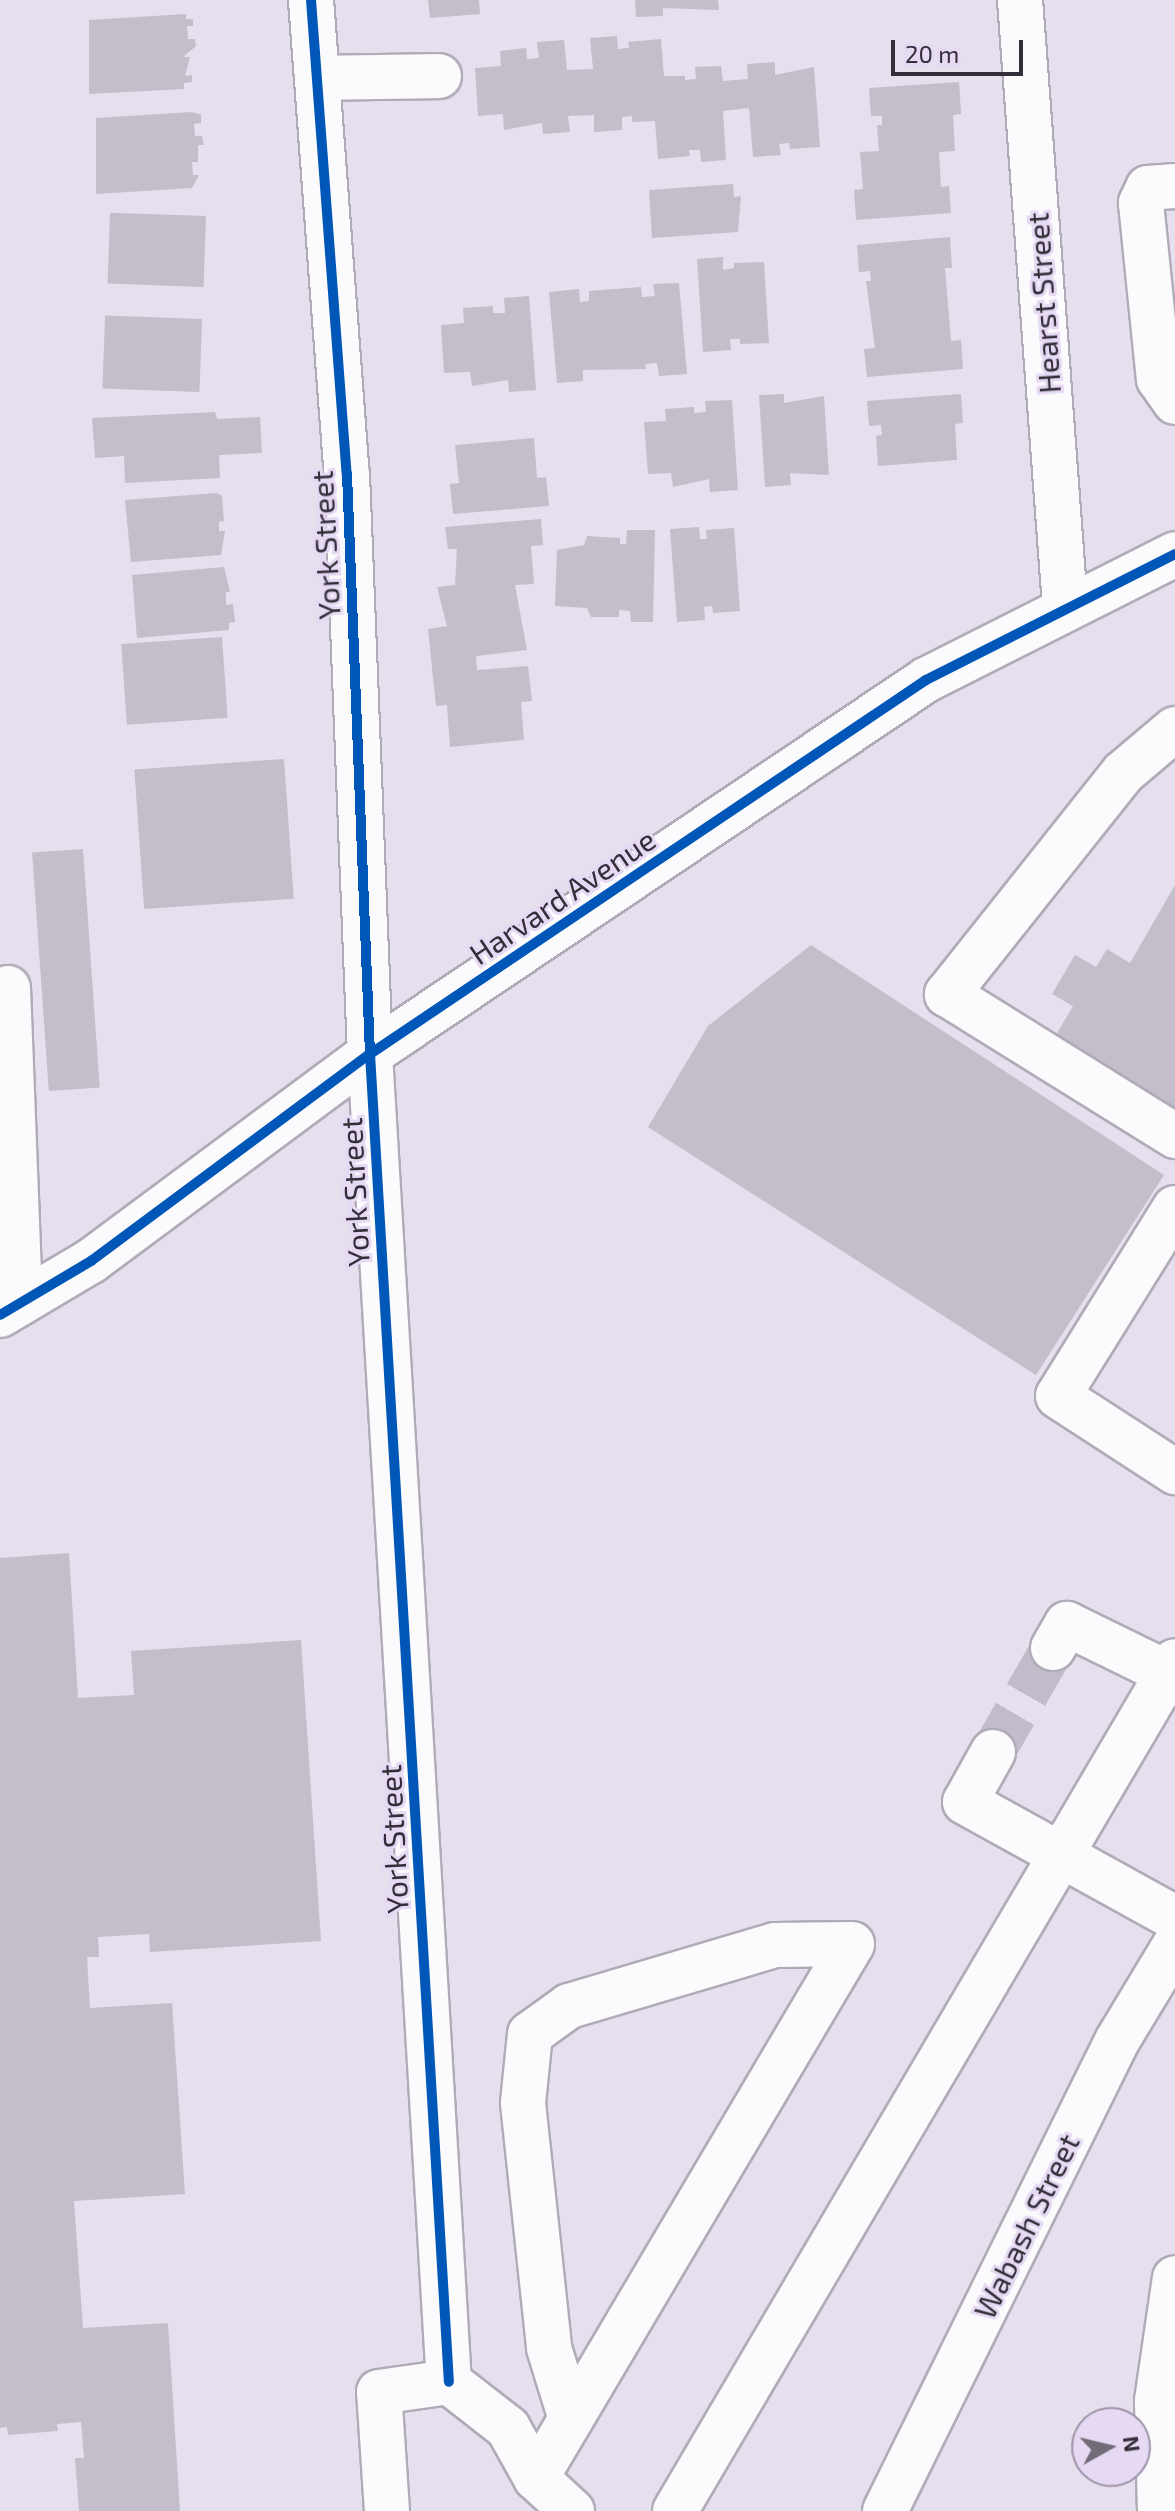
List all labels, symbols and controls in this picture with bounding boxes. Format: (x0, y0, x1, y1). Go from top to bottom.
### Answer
scale bar (895, 24, 1027, 74)
text: 20 m (905, 39, 959, 68)
street label: Hearst Street (1019, 211, 1067, 395)
street label: York Street (303, 469, 347, 621)
street label: Harvard Avenue (462, 820, 662, 972)
street label: York Street (332, 1116, 376, 1268)
street label: York Street (371, 1763, 415, 1915)
street label: Wabash Street (966, 2128, 1086, 2324)
north arrow (1071, 2407, 1151, 2487)
text: N (1119, 2434, 1147, 2454)

